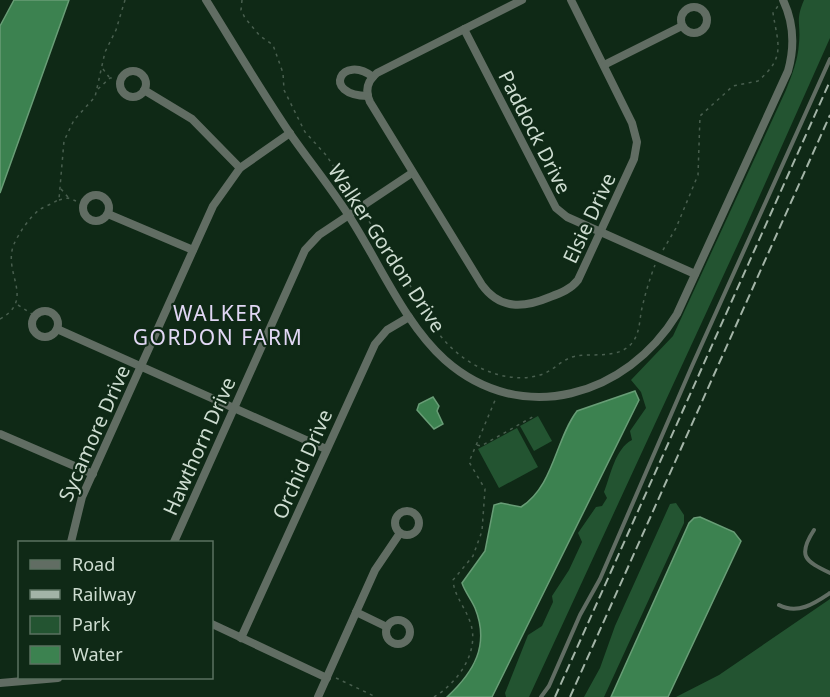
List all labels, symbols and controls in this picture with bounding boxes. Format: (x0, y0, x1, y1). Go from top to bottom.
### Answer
street label: Paddock Drive (492, 66, 578, 198)
street label: Walker Gordon Drive (322, 158, 452, 338)
street label: Elsie Drive (556, 168, 622, 268)
district label: WALKER GORDON FARM (133, 299, 303, 351)
street label: Sycamore Drive (52, 361, 136, 505)
street label: Hawthorn Drive (156, 373, 242, 519)
street label: Orchid Drive (266, 405, 338, 523)
legend (18, 541, 213, 679)
text: Road (72, 552, 115, 576)
text: Railway (72, 582, 137, 606)
text: Park (72, 612, 110, 636)
text: Water (72, 642, 123, 666)

